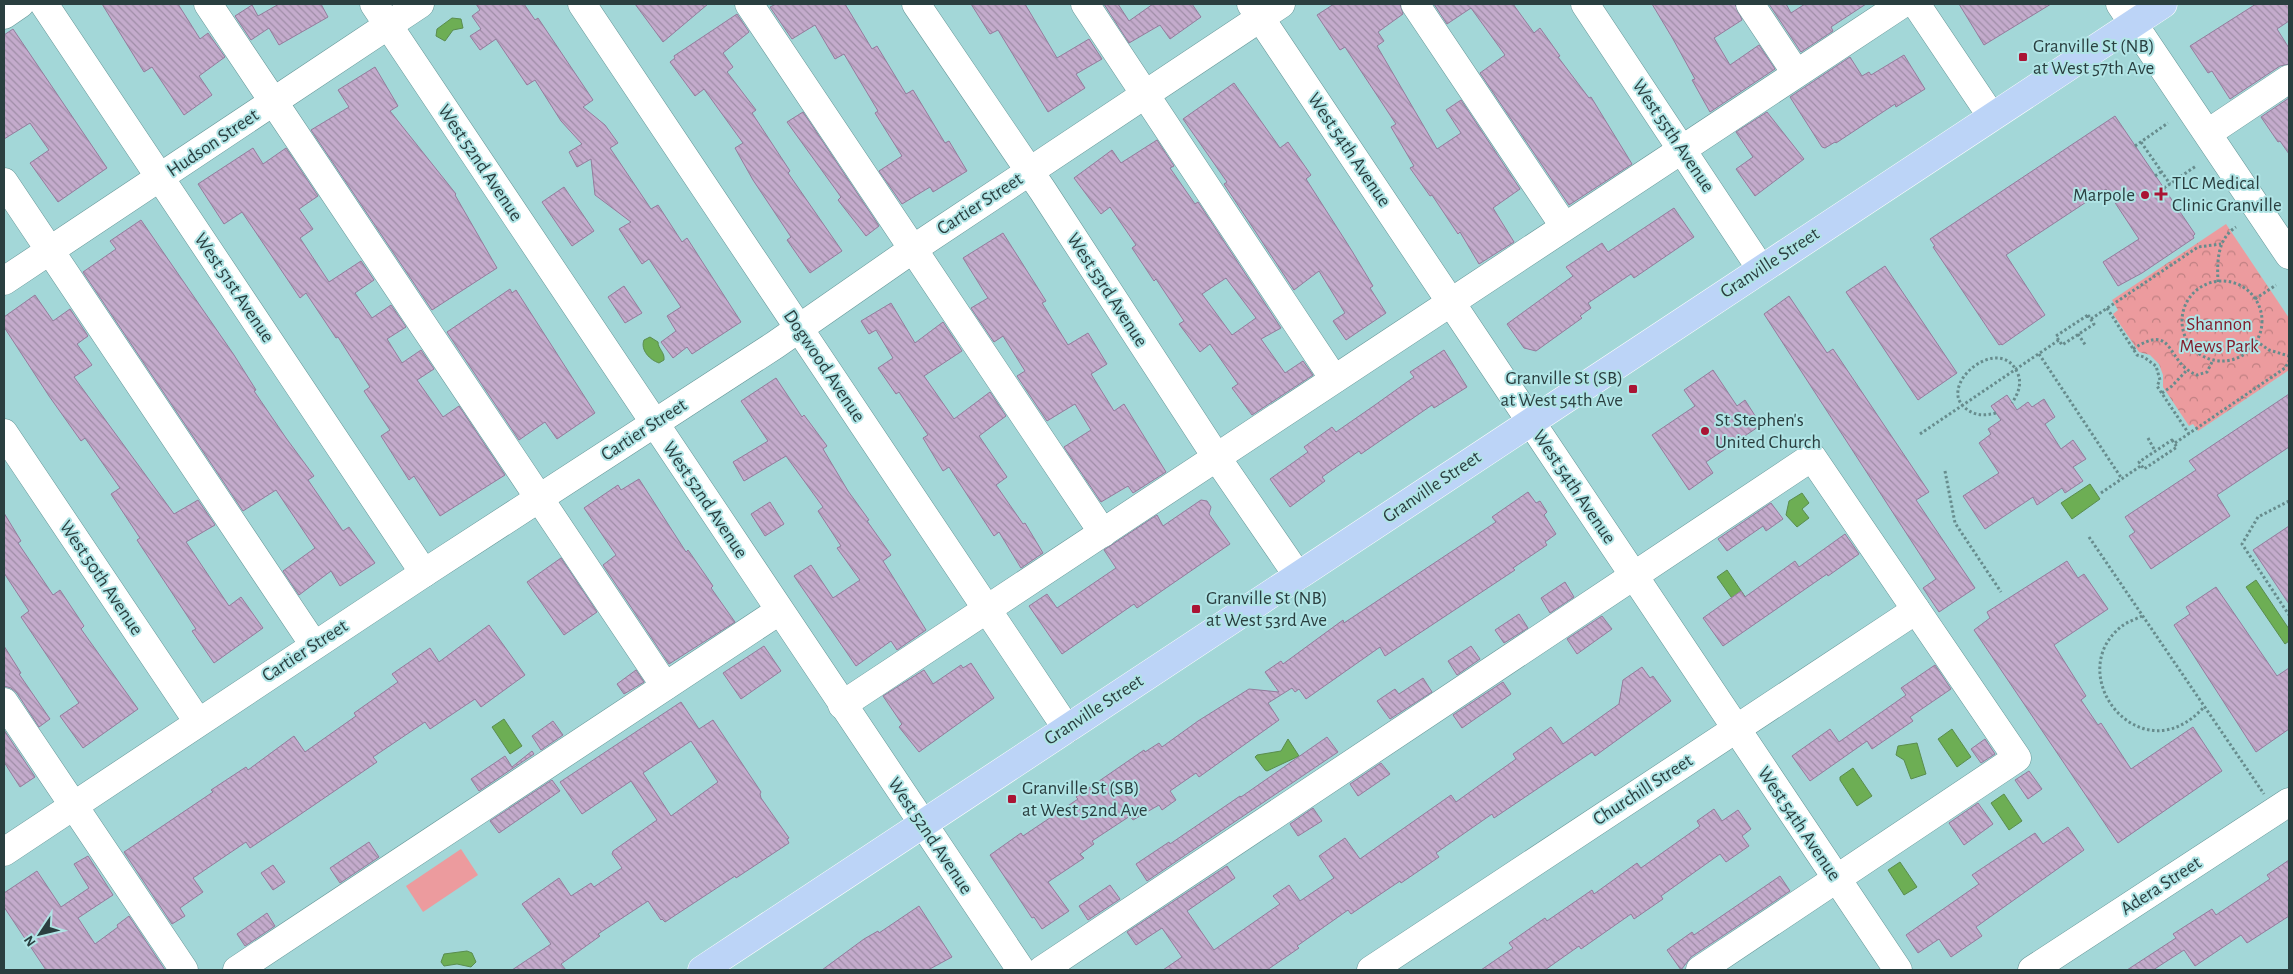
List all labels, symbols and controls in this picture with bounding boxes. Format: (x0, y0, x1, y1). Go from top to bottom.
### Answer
place label: Granville St (NB) at West 57th Ave (2033, 37, 2155, 78)
marker: Granville St (NB) at West 57th Ave (2017, 51, 2029, 63)
street label: West 55th Avenue (1628, 76, 1718, 196)
street label: West 54th Avenue (1304, 90, 1394, 210)
street label: West 52nd Avenue (434, 101, 526, 225)
street label: Hudson Street (164, 105, 262, 181)
street label: Cartier Street (934, 169, 1026, 239)
place label: TLC Medical Clinic Granville (2172, 174, 2282, 215)
place label: Marpole (2073, 186, 2135, 205)
marker: TLC Medical Clinic Granville (2154, 187, 2168, 201)
marker: Marpole (2139, 189, 2151, 201)
street label: Granville Street (1717, 224, 1823, 302)
street label: West 51st Avenue (191, 230, 277, 346)
street label: West 53rd Avenue (1063, 230, 1151, 350)
street label: Dogwood Avenue (780, 307, 868, 425)
park label: Shannon Mews Park (2179, 315, 2259, 356)
place label: Granville St (SB) at West 54th Ave (1501, 369, 1623, 410)
marker: Granville St (SB) at West 54th Ave (1627, 383, 1639, 395)
street label: Cartier Street (598, 395, 690, 465)
place label: St Stephen's United Church (1715, 411, 1821, 452)
marker: St Stephen's United Church (1699, 425, 1711, 437)
street label: West 54th Avenue (1529, 427, 1619, 547)
street label: West 52nd Avenue (659, 438, 751, 562)
street label: Granville Street (1380, 447, 1484, 527)
street label: West 50th Avenue (56, 517, 146, 639)
place label: Granville St (NB) at West 53rd Ave (1206, 589, 1328, 630)
marker: Granville St (NB) at West 53rd Ave (1190, 603, 1202, 615)
street label: Cartier Street (259, 616, 351, 686)
street label: Granville Street (1041, 671, 1147, 749)
street label: Churchill Street (1590, 751, 1696, 829)
street label: West 54th Avenue (1754, 764, 1844, 884)
street label: West 52nd Avenue (884, 774, 976, 898)
place label: Granville St (SB) at West 52nd Ave (1022, 779, 1148, 820)
marker: Granville St (SB) at West 52nd Ave (1006, 793, 1018, 805)
street label: Adera Street (2117, 853, 2205, 919)
north arrow (15, 909, 65, 959)
text: N (22, 933, 39, 949)

